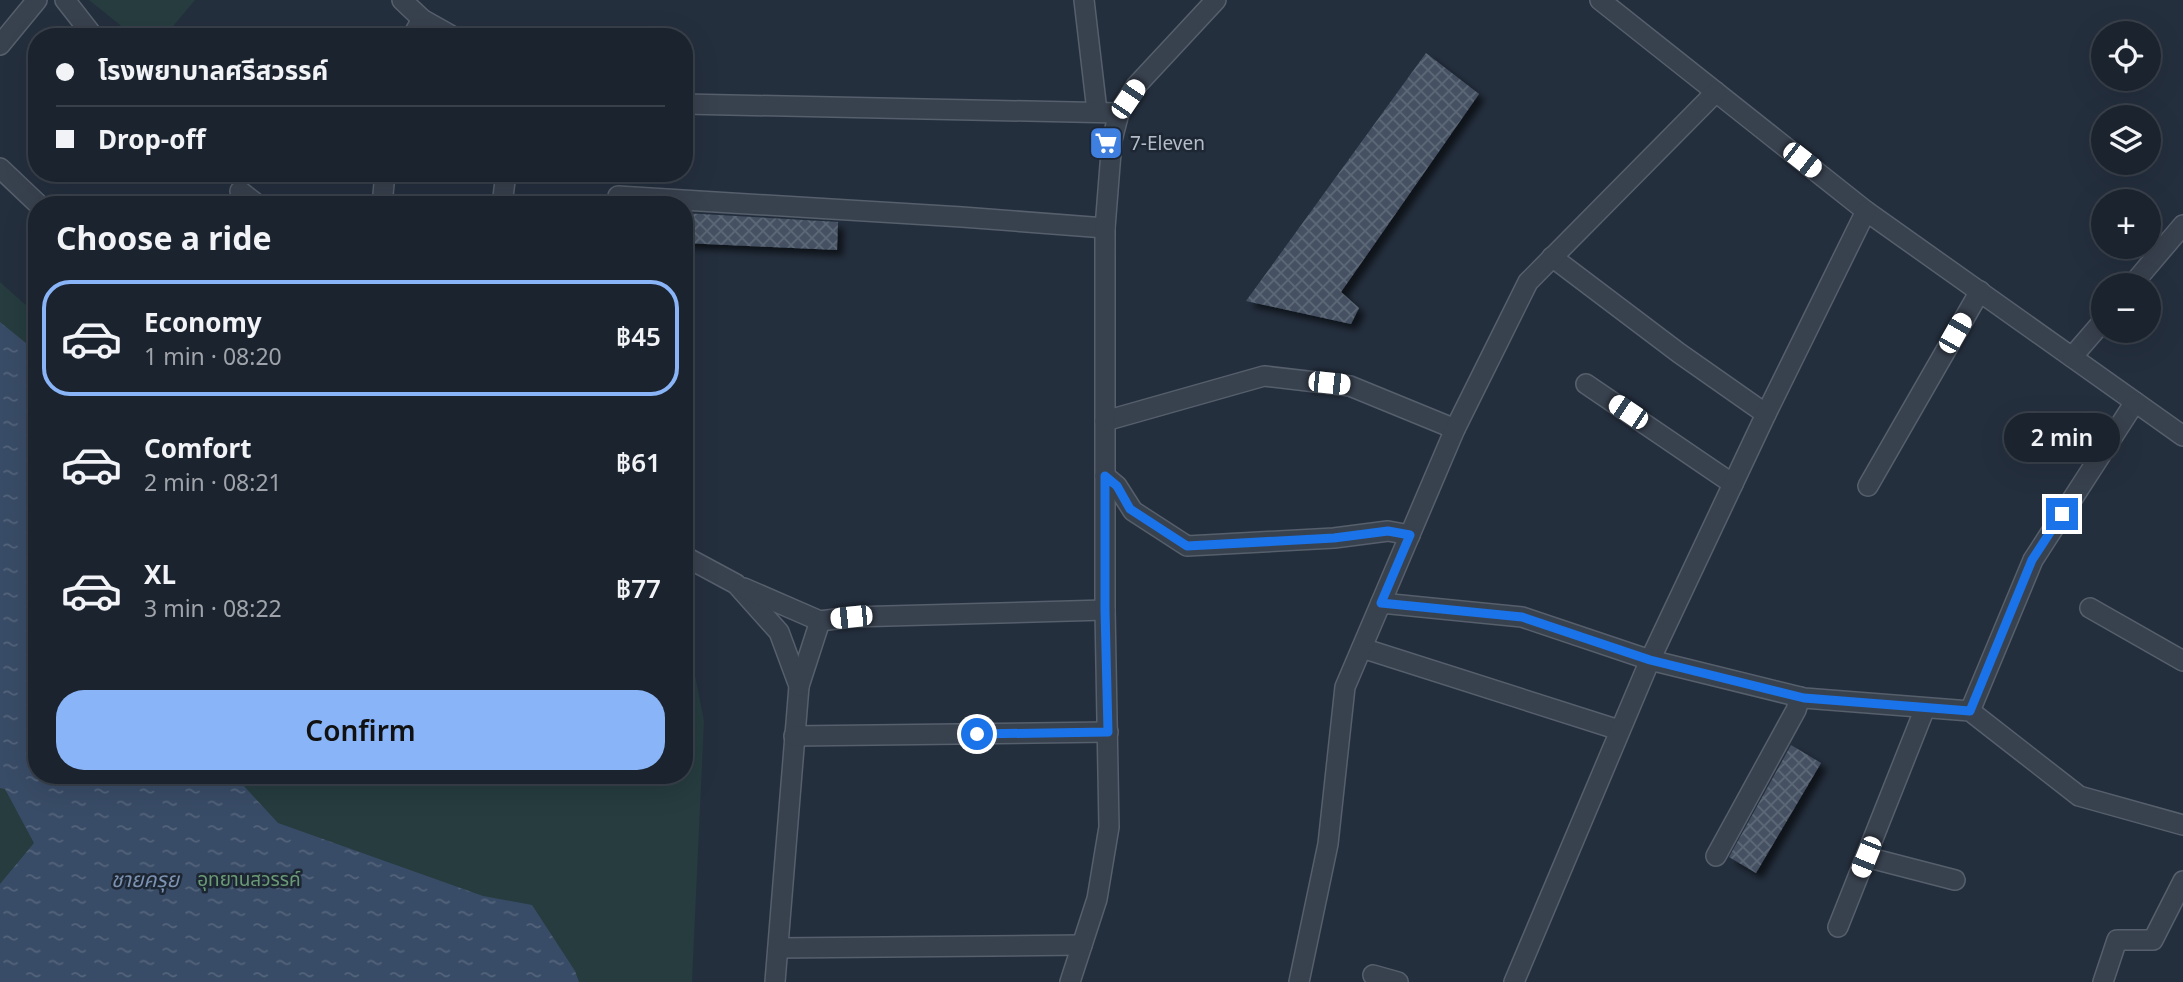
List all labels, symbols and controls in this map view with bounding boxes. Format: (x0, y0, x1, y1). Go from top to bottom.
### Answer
map controls (2091, 21, 2161, 343)
button: locate (2091, 21, 2161, 91)
text: โรงพยาบาลศรีสวรรค์ (98, 52, 328, 88)
car (1108, 76, 1149, 122)
button: layers (2091, 105, 2161, 175)
text: Drop-off (98, 121, 205, 157)
supermarket icon: 7-Eleven (1087, 124, 1125, 162)
place label: 7-Eleven (1130, 130, 1205, 156)
car (1779, 139, 1826, 181)
button: + (2091, 189, 2161, 259)
text: Choose a ride (56, 216, 272, 259)
button: − (2091, 273, 2161, 343)
text: Economy (144, 304, 262, 340)
icon: car (60, 307, 123, 370)
car (1936, 310, 1975, 356)
text: ฿45 (616, 318, 661, 354)
text: 1 min · 08:20 (144, 340, 282, 372)
car (1308, 370, 1351, 396)
car (1605, 392, 1652, 432)
callout: 2 min (2004, 412, 2120, 462)
text: 2 min (2031, 421, 2093, 453)
text: Comfort (144, 430, 252, 466)
icon: car (60, 433, 123, 496)
text: ฿61 (616, 444, 661, 480)
text: 2 min · 08:21 (144, 466, 282, 498)
route end (2046, 498, 2078, 530)
text: XL (144, 556, 176, 592)
icon: car (60, 559, 123, 622)
text: ฿77 (616, 570, 661, 606)
text: 3 min · 08:22 (144, 592, 282, 624)
car (830, 604, 873, 630)
button: Confirm (56, 690, 665, 770)
route start (961, 718, 993, 750)
car (1849, 834, 1884, 880)
water label: ชายครุย (111, 865, 181, 893)
park label: อุทยานสวรรค์ (197, 866, 301, 892)

